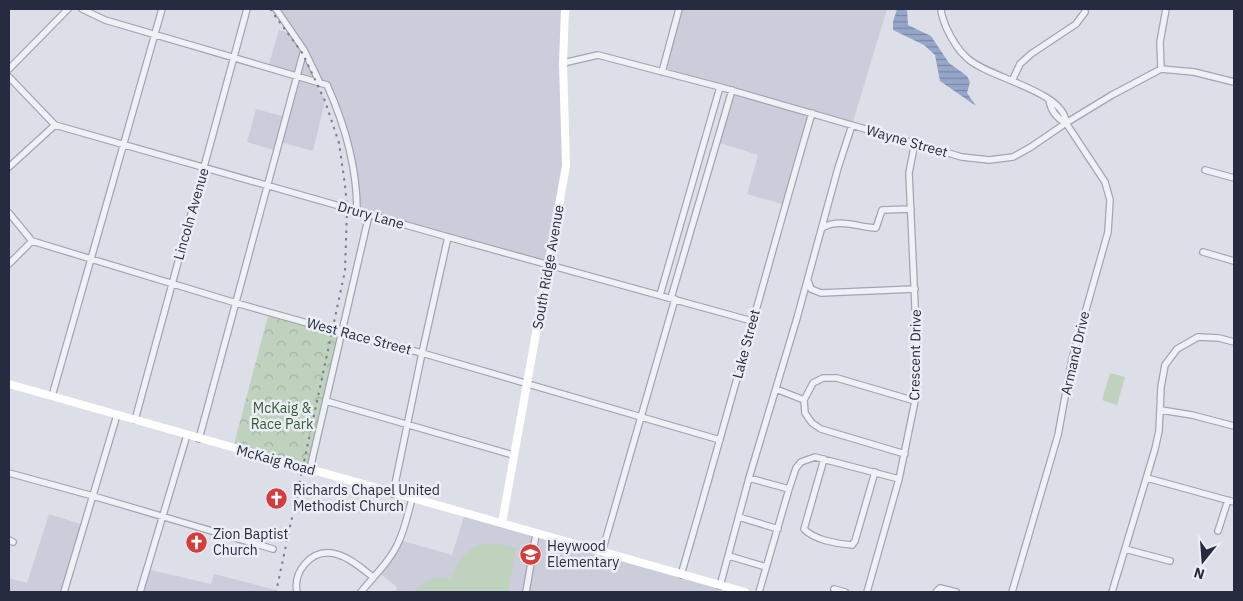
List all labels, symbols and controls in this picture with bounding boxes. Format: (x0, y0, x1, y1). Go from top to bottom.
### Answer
street label: Wayne Street (864, 121, 950, 161)
street label: Lincoln Avenue (169, 166, 213, 262)
street label: Drury Lane (336, 197, 407, 233)
street label: South Ridge Avenue (528, 203, 568, 330)
street label: Lake Street (728, 307, 764, 381)
street label: Crescent Drive (905, 309, 925, 401)
street label: Armand Drive (1057, 309, 1093, 397)
street label: West Race Street (305, 313, 413, 359)
park label: McKaig & Race Park (251, 399, 314, 433)
street label: McKaig Road (235, 441, 317, 479)
place label: Richards Chapel United Methodist Church (293, 481, 440, 515)
church icon: Richards Chapel United Methodist Church (265, 486, 289, 510)
place label: Zion Baptist Church (213, 525, 289, 559)
church icon: Zion Baptist Church (185, 530, 209, 554)
north arrow (1178, 536, 1228, 586)
place label: Heywood Elementary (547, 537, 619, 571)
school or university icon: Heywood Elementary (519, 542, 543, 566)
text: N (1192, 563, 1207, 584)

